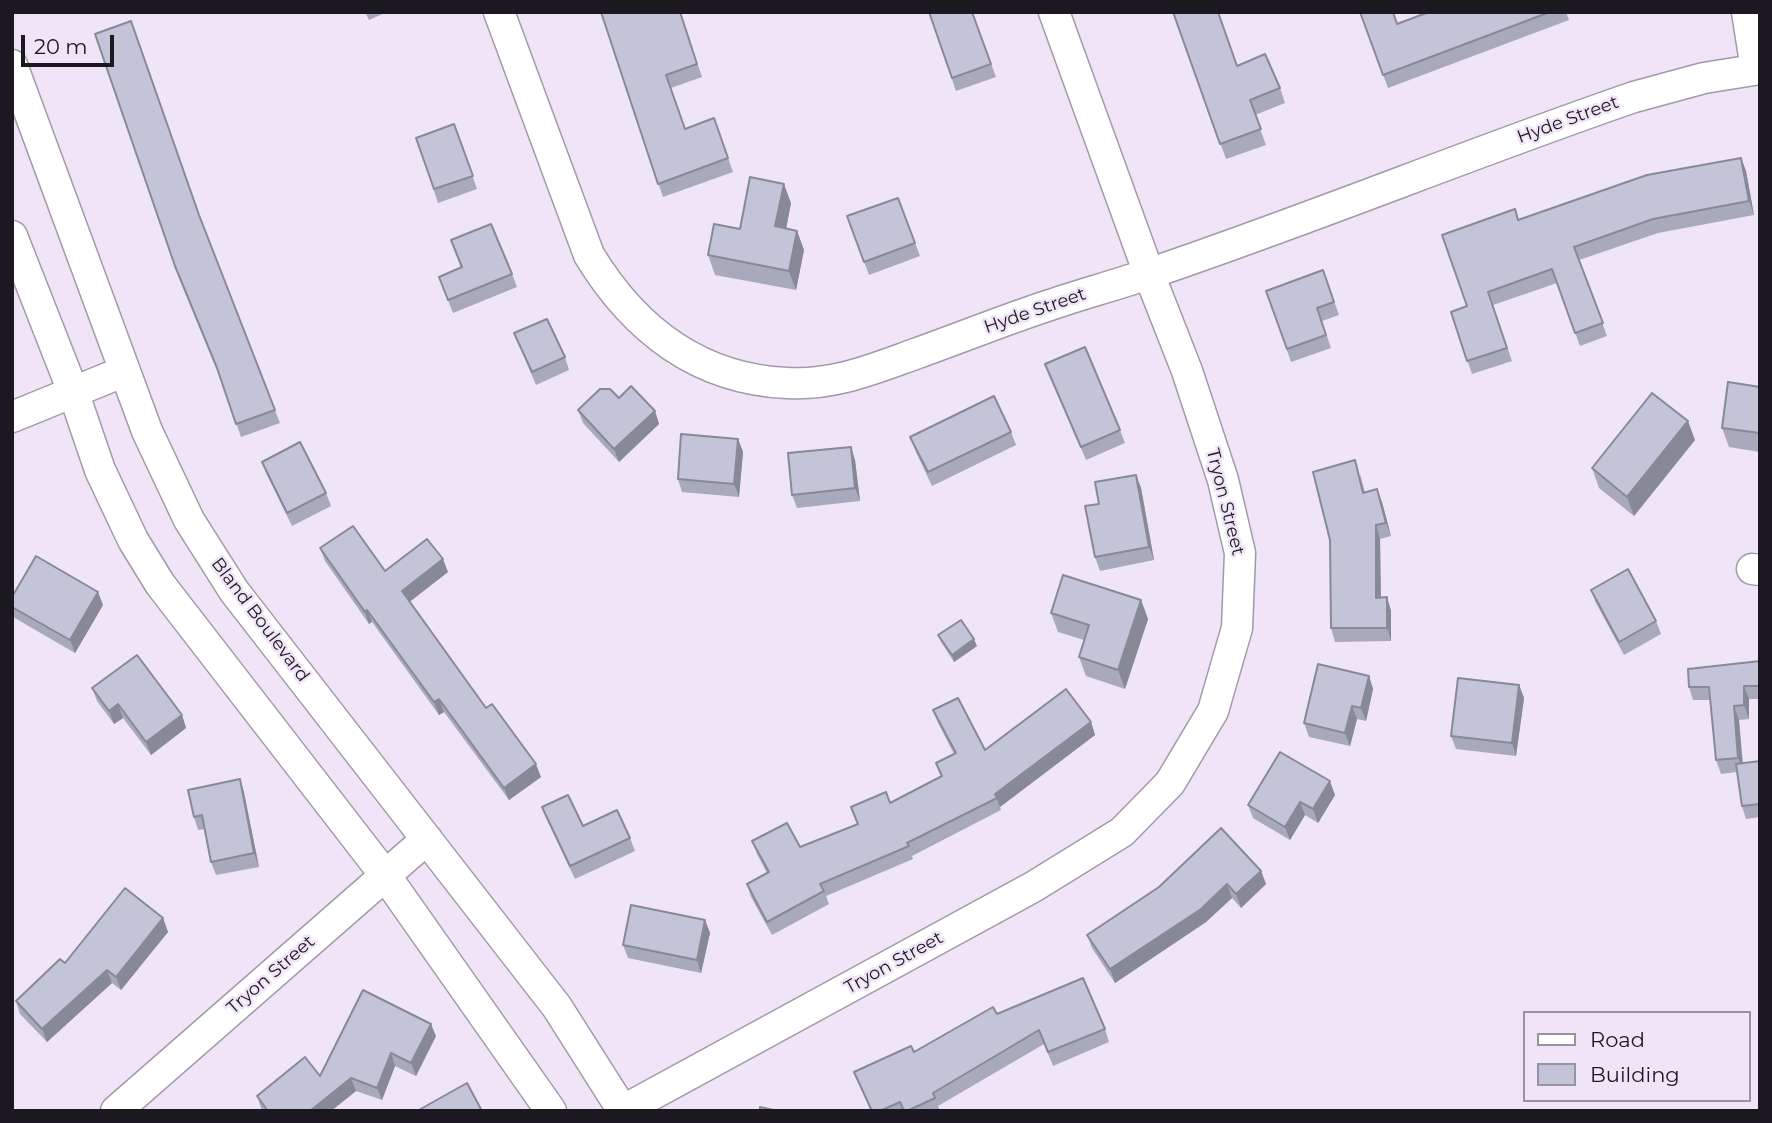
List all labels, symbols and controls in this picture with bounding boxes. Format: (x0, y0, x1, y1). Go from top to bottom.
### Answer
scale bar (24, 21, 117, 65)
text: 20 m (34, 34, 88, 59)
street label: Hyde Street (1514, 92, 1622, 148)
street label: Hyde Street (981, 283, 1089, 339)
street label: Tryon Street (1201, 446, 1249, 558)
street label: Bland Boulevard (206, 554, 314, 686)
street label: Tryon Street (841, 927, 947, 999)
street label: Tryon Street (223, 931, 319, 1019)
legend (1524, 1011, 1751, 1102)
text: Road (1590, 1027, 1645, 1052)
text: Building (1590, 1062, 1680, 1087)

